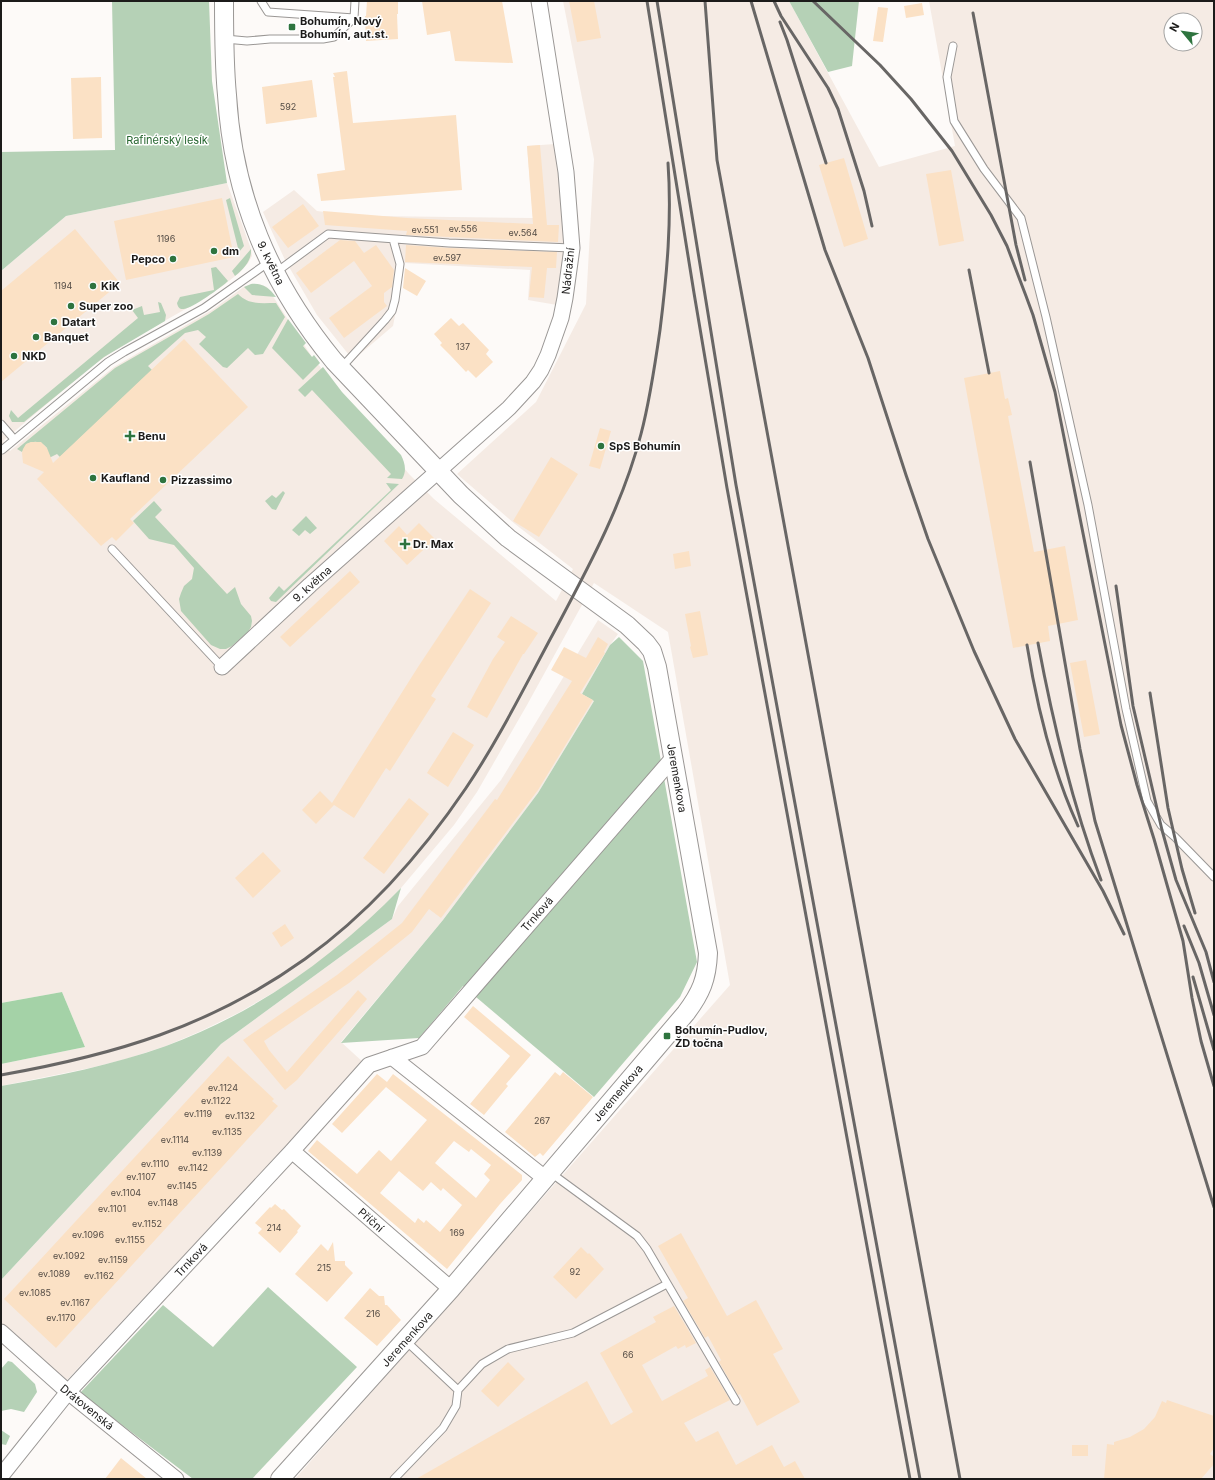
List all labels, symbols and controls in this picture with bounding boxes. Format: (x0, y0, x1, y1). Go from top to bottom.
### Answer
north arrow (1163, 12, 1203, 52)
place label: Bohumín, Nový Bohumín, aut.st. (300, 14, 388, 41)
text: N (1166, 20, 1182, 34)
marker: Bohumín, Nový Bohumín, aut.st. (287, 22, 297, 32)
house number: 592 (280, 101, 296, 112)
park label: Rafinérský lesík (126, 133, 208, 147)
house number: ev.556 (449, 223, 478, 234)
house number: ev.551 (412, 224, 438, 235)
house number: ev.564 (508, 227, 538, 238)
house number: 1196 (157, 233, 176, 244)
street label: 9. května (254, 239, 288, 287)
place label: dm (222, 244, 239, 258)
marker: dm (209, 246, 219, 256)
street label: Nádražní (559, 247, 577, 295)
place label: Pepco (131, 252, 165, 266)
house number: ev.597 (433, 252, 461, 263)
marker: Pepco (168, 254, 178, 264)
place label: KiK (101, 279, 120, 293)
house number: 1194 (54, 280, 73, 291)
marker: KiK (88, 281, 98, 291)
place label: Super zoo (79, 299, 133, 313)
marker: Super zoo (66, 301, 76, 311)
place label: Datart (62, 315, 96, 329)
marker: Datart (49, 317, 59, 327)
place label: Banquet (44, 330, 89, 344)
marker: Banquet (31, 332, 41, 342)
house number: 137 (456, 341, 470, 352)
place label: NKD (22, 349, 46, 363)
marker: NKD (9, 351, 19, 361)
place label: Benu (138, 429, 166, 443)
marker: Benu (125, 431, 135, 441)
place label: SpS Bohumín (609, 439, 681, 453)
marker: SpS Bohumín (596, 441, 606, 451)
place label: Kaufland (101, 471, 150, 485)
marker: Kaufland (88, 473, 98, 483)
place label: Pizzassimo (171, 473, 232, 487)
marker: Pizzassimo (158, 475, 168, 485)
place label: Dr. Max (413, 537, 454, 551)
marker: Dr. Max (400, 539, 410, 549)
street label: 9. května (290, 563, 334, 605)
street label: Jeremenkova (664, 742, 690, 814)
street label: Trnková (518, 894, 556, 934)
place label: Bohumín-Pudlov, ŽD točna (675, 1023, 768, 1050)
marker: Bohumín-Pudlov, ŽD točna (662, 1031, 672, 1041)
street label: Jeremenkova (590, 1062, 646, 1124)
house number: ev.1124 (208, 1082, 238, 1093)
house number: ev.1122 (201, 1095, 231, 1106)
house number: ev.1119 (184, 1108, 212, 1119)
house number: ev.1132 (225, 1110, 255, 1121)
house number: 267 (534, 1115, 550, 1126)
house number: ev.1135 (212, 1126, 242, 1137)
house number: ev.1114 (161, 1134, 189, 1145)
house number: ev.1139 (192, 1147, 222, 1158)
house number: ev.1110 (141, 1158, 169, 1169)
house number: ev.1142 (178, 1162, 208, 1173)
house number: ev.1107 (126, 1171, 156, 1182)
house number: ev.1145 (167, 1180, 197, 1191)
house number: ev.1104 (111, 1187, 141, 1198)
house number: ev.1148 (148, 1197, 179, 1208)
house number: ev.1101 (98, 1203, 126, 1214)
street label: Příční (355, 1205, 387, 1235)
house number: ev.1152 (132, 1218, 162, 1229)
house number: 214 (267, 1222, 282, 1233)
house number: 169 (450, 1227, 465, 1238)
house number: ev.1096 (72, 1229, 104, 1240)
house number: ev.1155 (115, 1234, 145, 1245)
street label: Trnková (172, 1240, 210, 1280)
house number: ev.1092 (53, 1250, 85, 1261)
house number: ev.1159 (98, 1254, 128, 1265)
house number: 215 (317, 1262, 331, 1273)
house number: 92 (569, 1266, 581, 1277)
house number: ev.1089 (38, 1268, 70, 1279)
house number: ev.1162 (84, 1270, 114, 1281)
house number: ev.1085 (19, 1287, 51, 1298)
house number: ev.1167 (60, 1297, 90, 1308)
house number: 216 (366, 1308, 381, 1319)
street label: Jeremenkova (378, 1308, 436, 1370)
house number: ev.1170 (46, 1312, 76, 1323)
house number: 66 (622, 1349, 634, 1360)
street label: Drátovenská (57, 1381, 117, 1433)

